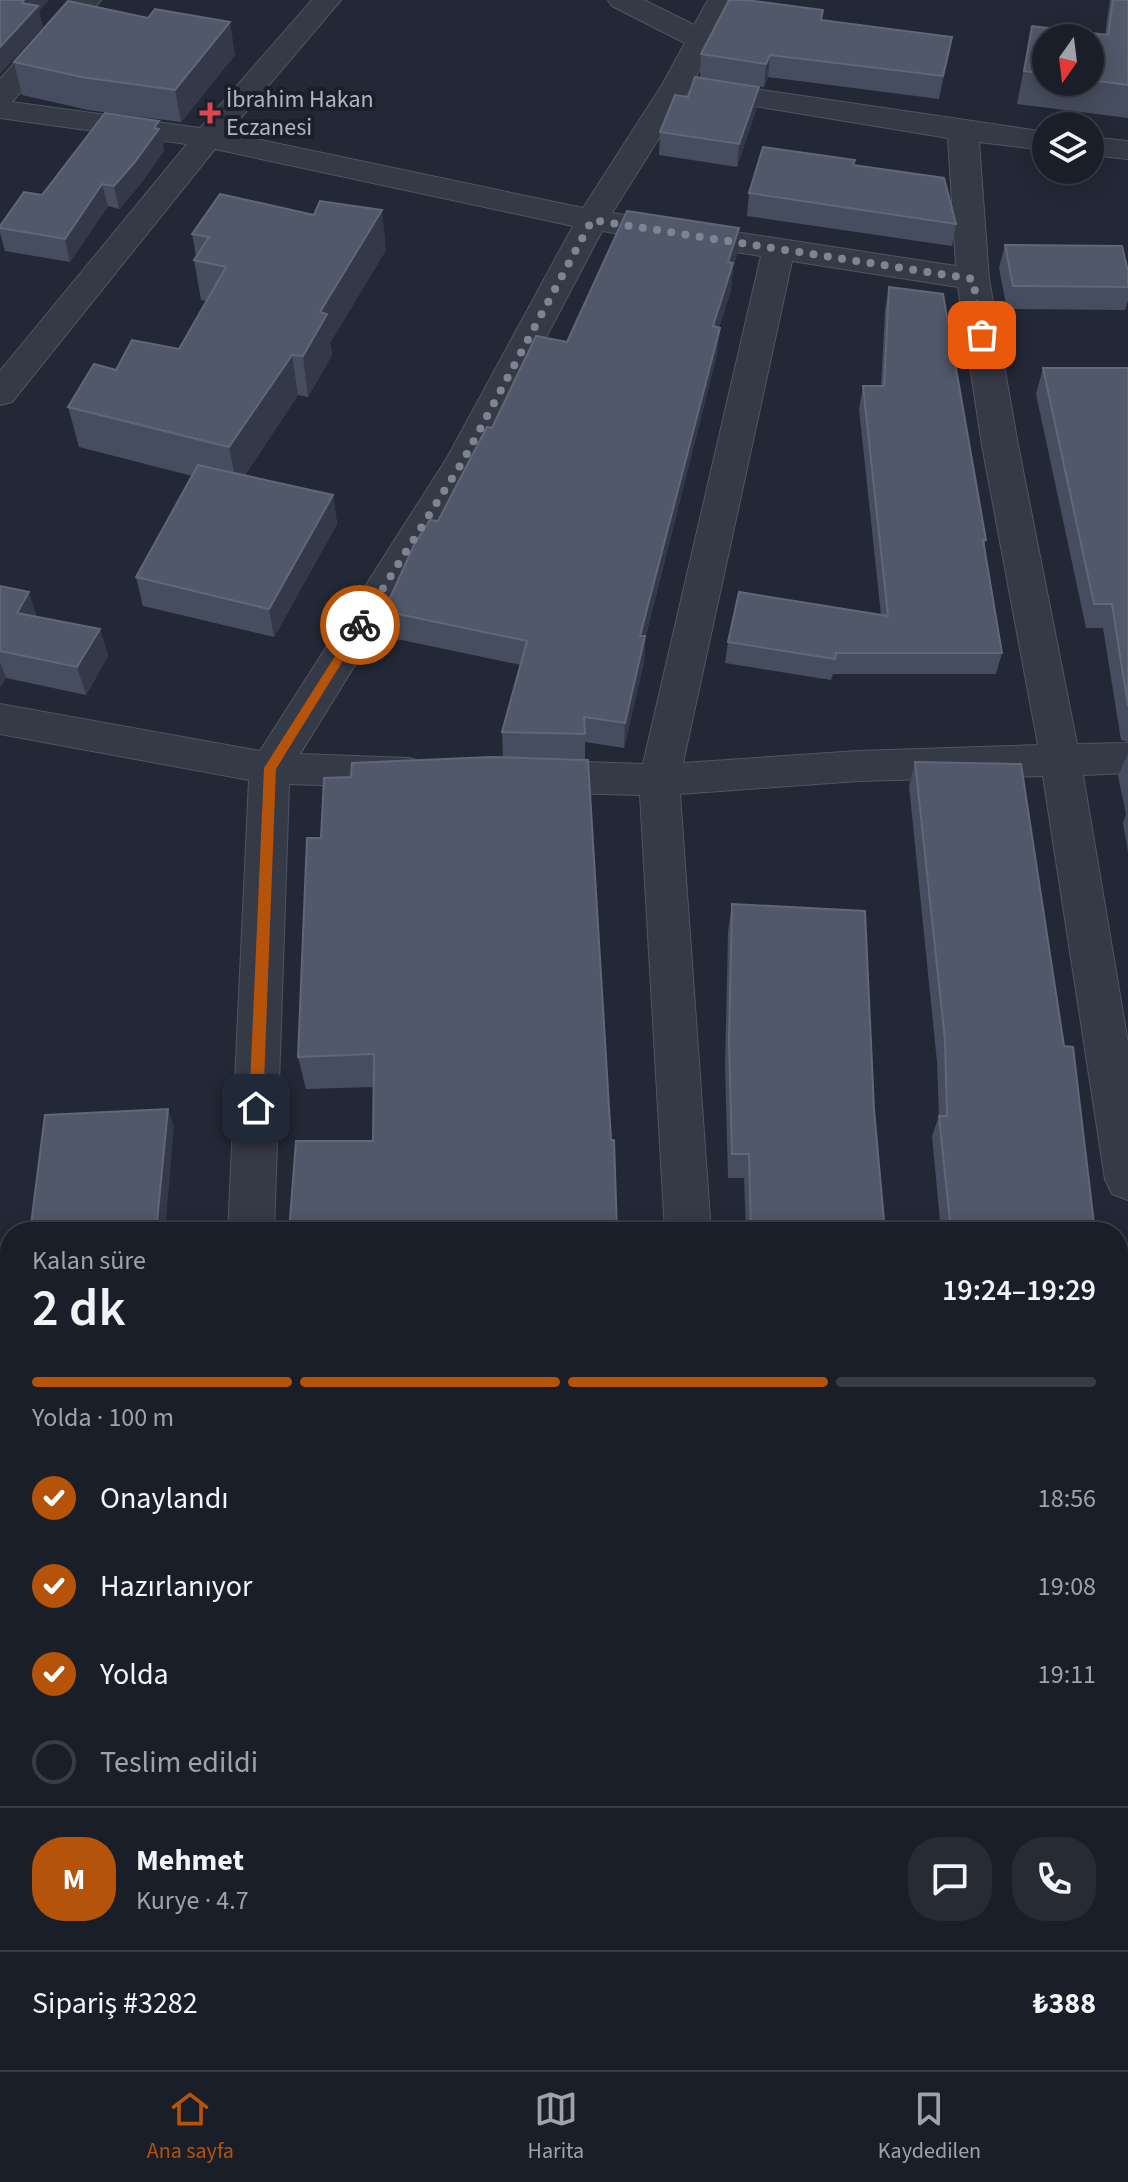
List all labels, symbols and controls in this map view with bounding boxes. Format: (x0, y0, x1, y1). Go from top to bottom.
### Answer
north arrow (1032, 24, 1104, 96)
map controls (1032, 24, 1104, 184)
place label: İbrahim Hakan Eczanesi (226, 82, 374, 145)
marker: İbrahim Hakan Eczanesi (201, 104, 219, 122)
button: layers (1032, 112, 1104, 184)
pin (948, 301, 1016, 369)
icon: bag (960, 313, 1004, 357)
courier (320, 585, 400, 665)
icon: bike (338, 603, 382, 647)
pin (222, 1074, 290, 1142)
icon: home (234, 1086, 278, 1130)
text: Kalan süre (32, 1242, 146, 1279)
text: 19:24–19:29 (942, 1269, 1096, 1312)
text: 2 dk (32, 1272, 126, 1346)
text: Yolda · 100 m (32, 1399, 174, 1436)
icon: check (32, 1476, 76, 1520)
text: Onaylandı (100, 1477, 229, 1520)
text: 18:56 (1038, 1480, 1096, 1517)
icon: check (32, 1564, 76, 1608)
text: Hazırlanıyor (100, 1565, 252, 1608)
text: 19:08 (1038, 1568, 1096, 1605)
icon: check (32, 1652, 76, 1696)
text: Yolda (100, 1653, 169, 1696)
text: 19:11 (1038, 1656, 1096, 1693)
text: Teslim edildi (100, 1741, 258, 1784)
button: chat (908, 1837, 992, 1921)
button: phone (1012, 1837, 1096, 1921)
text: Mehmet (136, 1839, 244, 1882)
text: M (63, 1858, 85, 1901)
text: Kurye · 4.7 (136, 1882, 249, 1919)
text: Sipariş #3282 (32, 1982, 198, 2025)
text: ₺388 (1033, 1982, 1096, 2025)
tab: Ana sayfa (147, 2087, 234, 2167)
tab: Harita (528, 2087, 584, 2167)
tab: Kaydedilen (878, 2087, 981, 2167)

